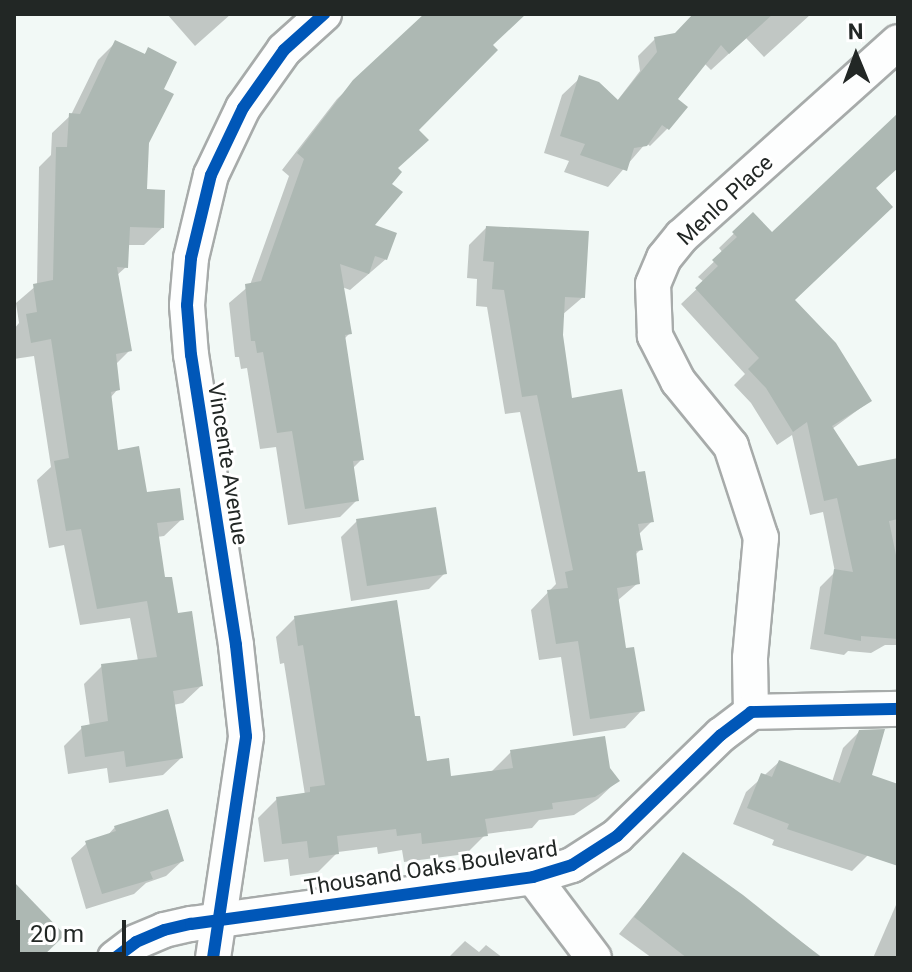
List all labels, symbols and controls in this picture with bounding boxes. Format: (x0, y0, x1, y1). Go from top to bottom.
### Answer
north arrow (816, 16, 896, 96)
text: N (848, 19, 864, 44)
street label: Menlo Place (672, 149, 778, 251)
street label: Vincente Avenue (202, 381, 254, 547)
street label: Thousand Oaks Boulevard (303, 835, 559, 901)
scale bar (20, 904, 130, 954)
text: 20 m (30, 920, 84, 948)

